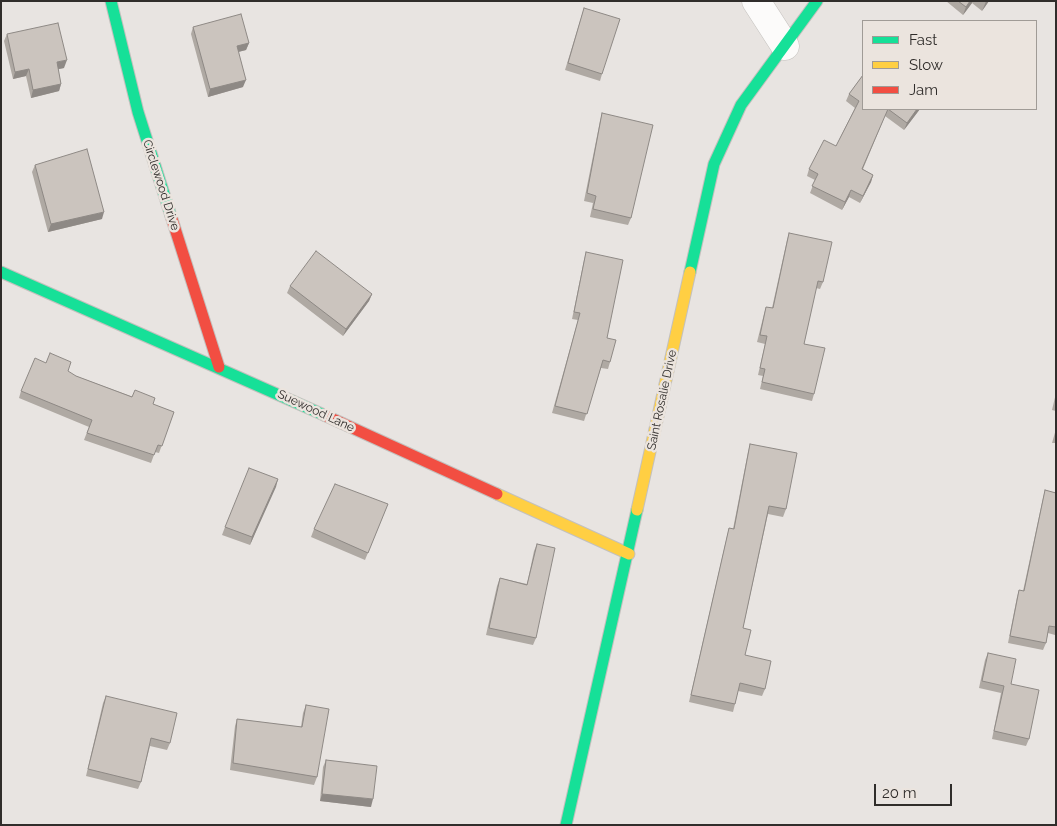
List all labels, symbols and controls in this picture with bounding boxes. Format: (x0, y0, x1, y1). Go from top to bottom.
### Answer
legend (862, 20, 1037, 110)
text: Fast (909, 31, 937, 49)
text: Slow (909, 56, 943, 74)
text: Jam (909, 81, 938, 99)
street label: Circlewood Drive (140, 138, 182, 232)
street label: Saint Rosalie Drive (644, 349, 680, 451)
street label: Suewood Lane (275, 387, 357, 435)
scale bar (877, 774, 954, 806)
text: 20 m (882, 784, 917, 802)

